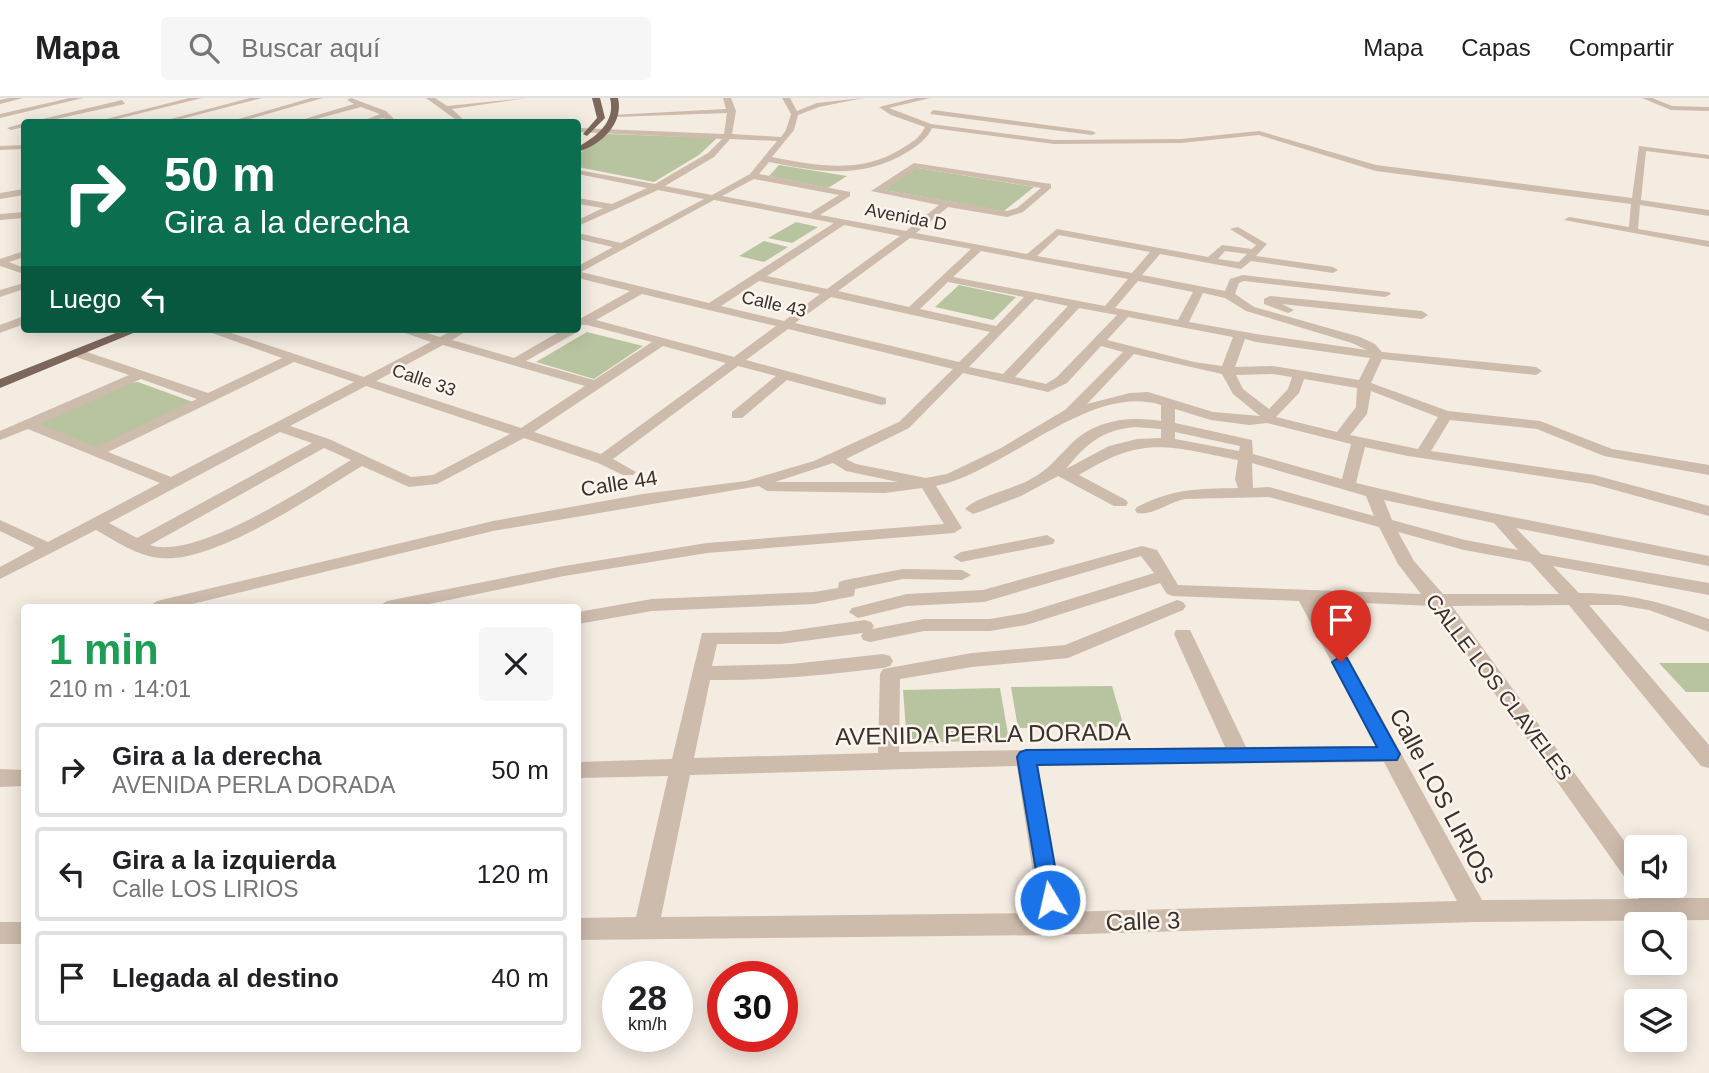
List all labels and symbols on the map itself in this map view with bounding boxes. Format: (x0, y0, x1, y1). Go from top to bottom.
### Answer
street label: Avenida D (863, 199, 949, 235)
street label: Calle 43 (740, 287, 808, 321)
street label: Calle 33 (390, 360, 458, 400)
street label: Calle 44 (579, 466, 659, 500)
street label: CALLE LOS CLAVELES (1421, 589, 1577, 785)
pin (1311, 590, 1371, 662)
street label: Calle LOS LIRIOS (1384, 704, 1500, 888)
street label: AVENIDA PERLA DORADA (835, 718, 1131, 750)
position arrow (1013, 863, 1087, 937)
street label: Calle 3 (1105, 906, 1181, 936)
speed limit sign: 30 (707, 961, 798, 1052)

